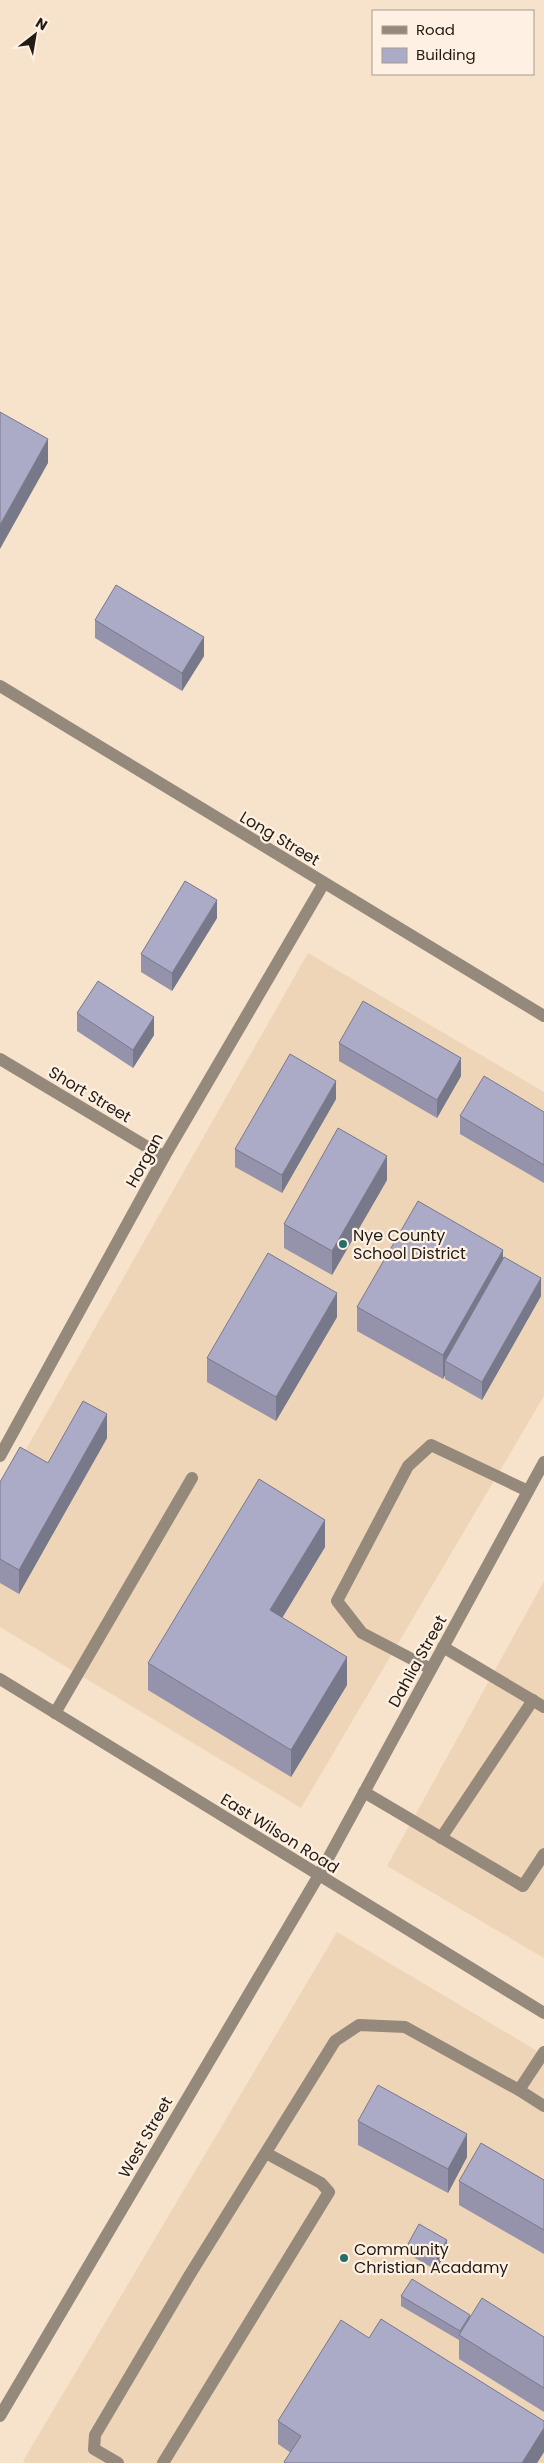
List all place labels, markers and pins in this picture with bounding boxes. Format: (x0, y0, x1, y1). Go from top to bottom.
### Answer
place label: Nye County School District (353, 1224, 466, 1265)
marker: Nye County School District (337, 1238, 349, 1250)
place label: Community Christian Acadamy (354, 2238, 508, 2279)
marker: Community Christian Acadamy (338, 2252, 350, 2264)

